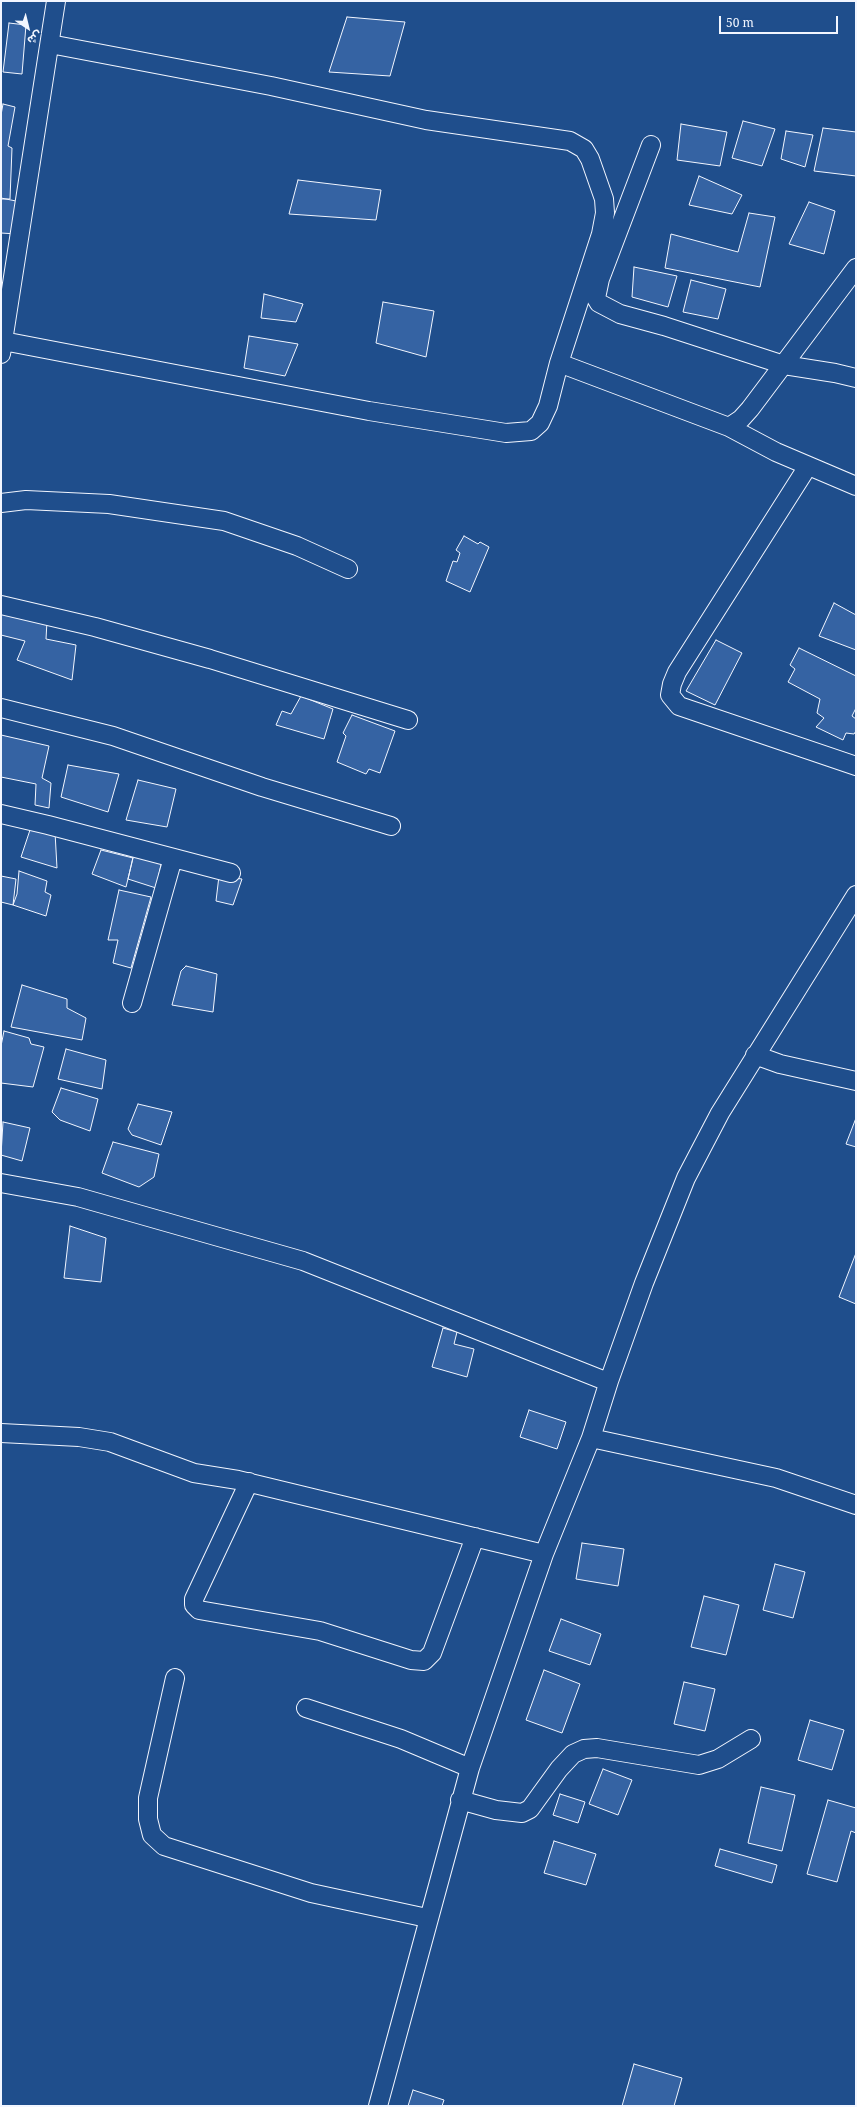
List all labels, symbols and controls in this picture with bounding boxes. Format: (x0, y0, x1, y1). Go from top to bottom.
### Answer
north arrow (8, 8, 48, 48)
scale bar (721, 8, 840, 34)
text: 50 m (726, 14, 754, 31)
text: ش (25, 28, 46, 49)

